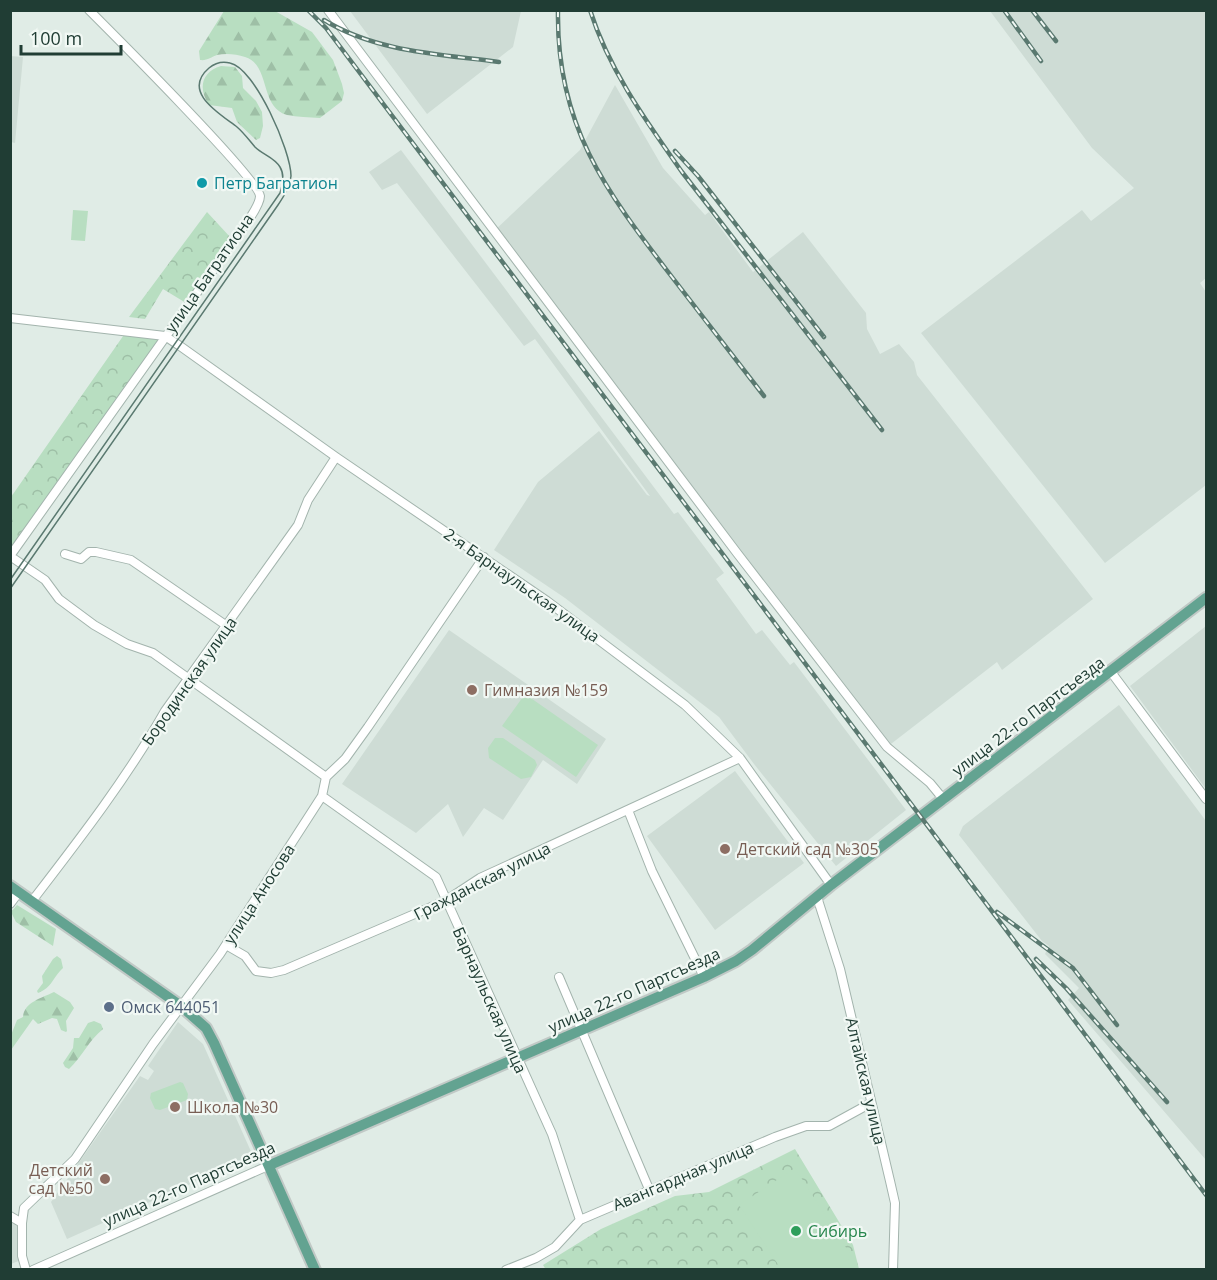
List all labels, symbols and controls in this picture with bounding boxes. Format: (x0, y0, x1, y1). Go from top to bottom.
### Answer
scale bar (21, 18, 122, 56)
text: 100 m (30, 26, 82, 50)
place label: Петр Багратион (214, 172, 338, 194)
marker: Петр Багратион (195, 176, 209, 190)
street label: улица Багратиона (160, 209, 258, 337)
street label: 2-я Барнаульская улица (440, 523, 604, 647)
street label: Бородинская улица (136, 612, 242, 750)
street label: улица 22-го Партсъезда (947, 651, 1109, 781)
place label: Гимназия №159 (484, 679, 608, 701)
marker: Гимназия №159 (465, 683, 479, 697)
street label: Гражданская улица (410, 837, 554, 925)
place label: Детский сад №305 (737, 838, 879, 860)
street label: улица Аносова (218, 840, 300, 948)
marker: Детский сад №305 (718, 842, 732, 856)
street label: Барнаульская улица (448, 923, 532, 1077)
street label: улица 22-го Партсъезда (545, 942, 723, 1038)
place label: Омск 644051 (121, 996, 220, 1018)
marker: Омск 644051 (102, 1000, 116, 1014)
street label: Алтайская улица (841, 1015, 891, 1147)
place label: Школа №30 (187, 1096, 278, 1118)
marker: Школа №30 (168, 1100, 182, 1114)
street label: улица 22-го Партсъезда (100, 1136, 278, 1232)
street label: Авангардная улица (609, 1136, 757, 1216)
place label: Детский сад №50 (29, 1159, 93, 1199)
marker: Детский сад №50 (98, 1172, 112, 1186)
place label: Сибирь (808, 1220, 867, 1242)
marker: Сибирь (789, 1224, 803, 1238)

